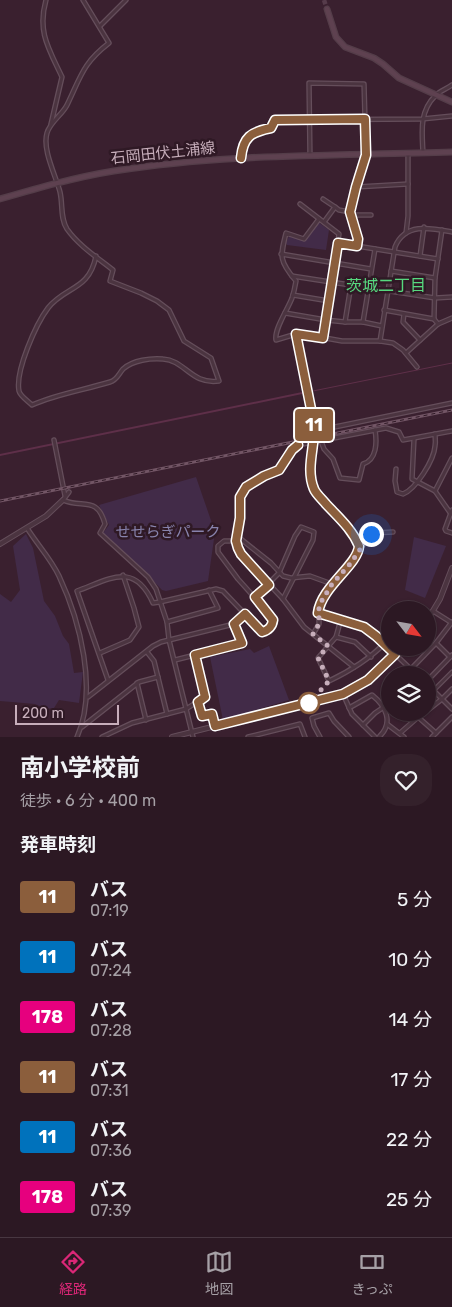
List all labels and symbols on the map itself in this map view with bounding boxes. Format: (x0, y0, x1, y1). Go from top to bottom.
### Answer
street label: 石岡田伏土浦線 (110, 139, 216, 167)
district label: 茨城二丁目 (346, 276, 426, 295)
line badge: 11 (292, 409, 336, 441)
your location (359, 522, 384, 547)
park label: せせらぎパーク (115, 523, 221, 541)
north arrow (381, 601, 436, 656)
unlabelled marker (298, 692, 320, 714)
scale bar (15, 702, 119, 725)

